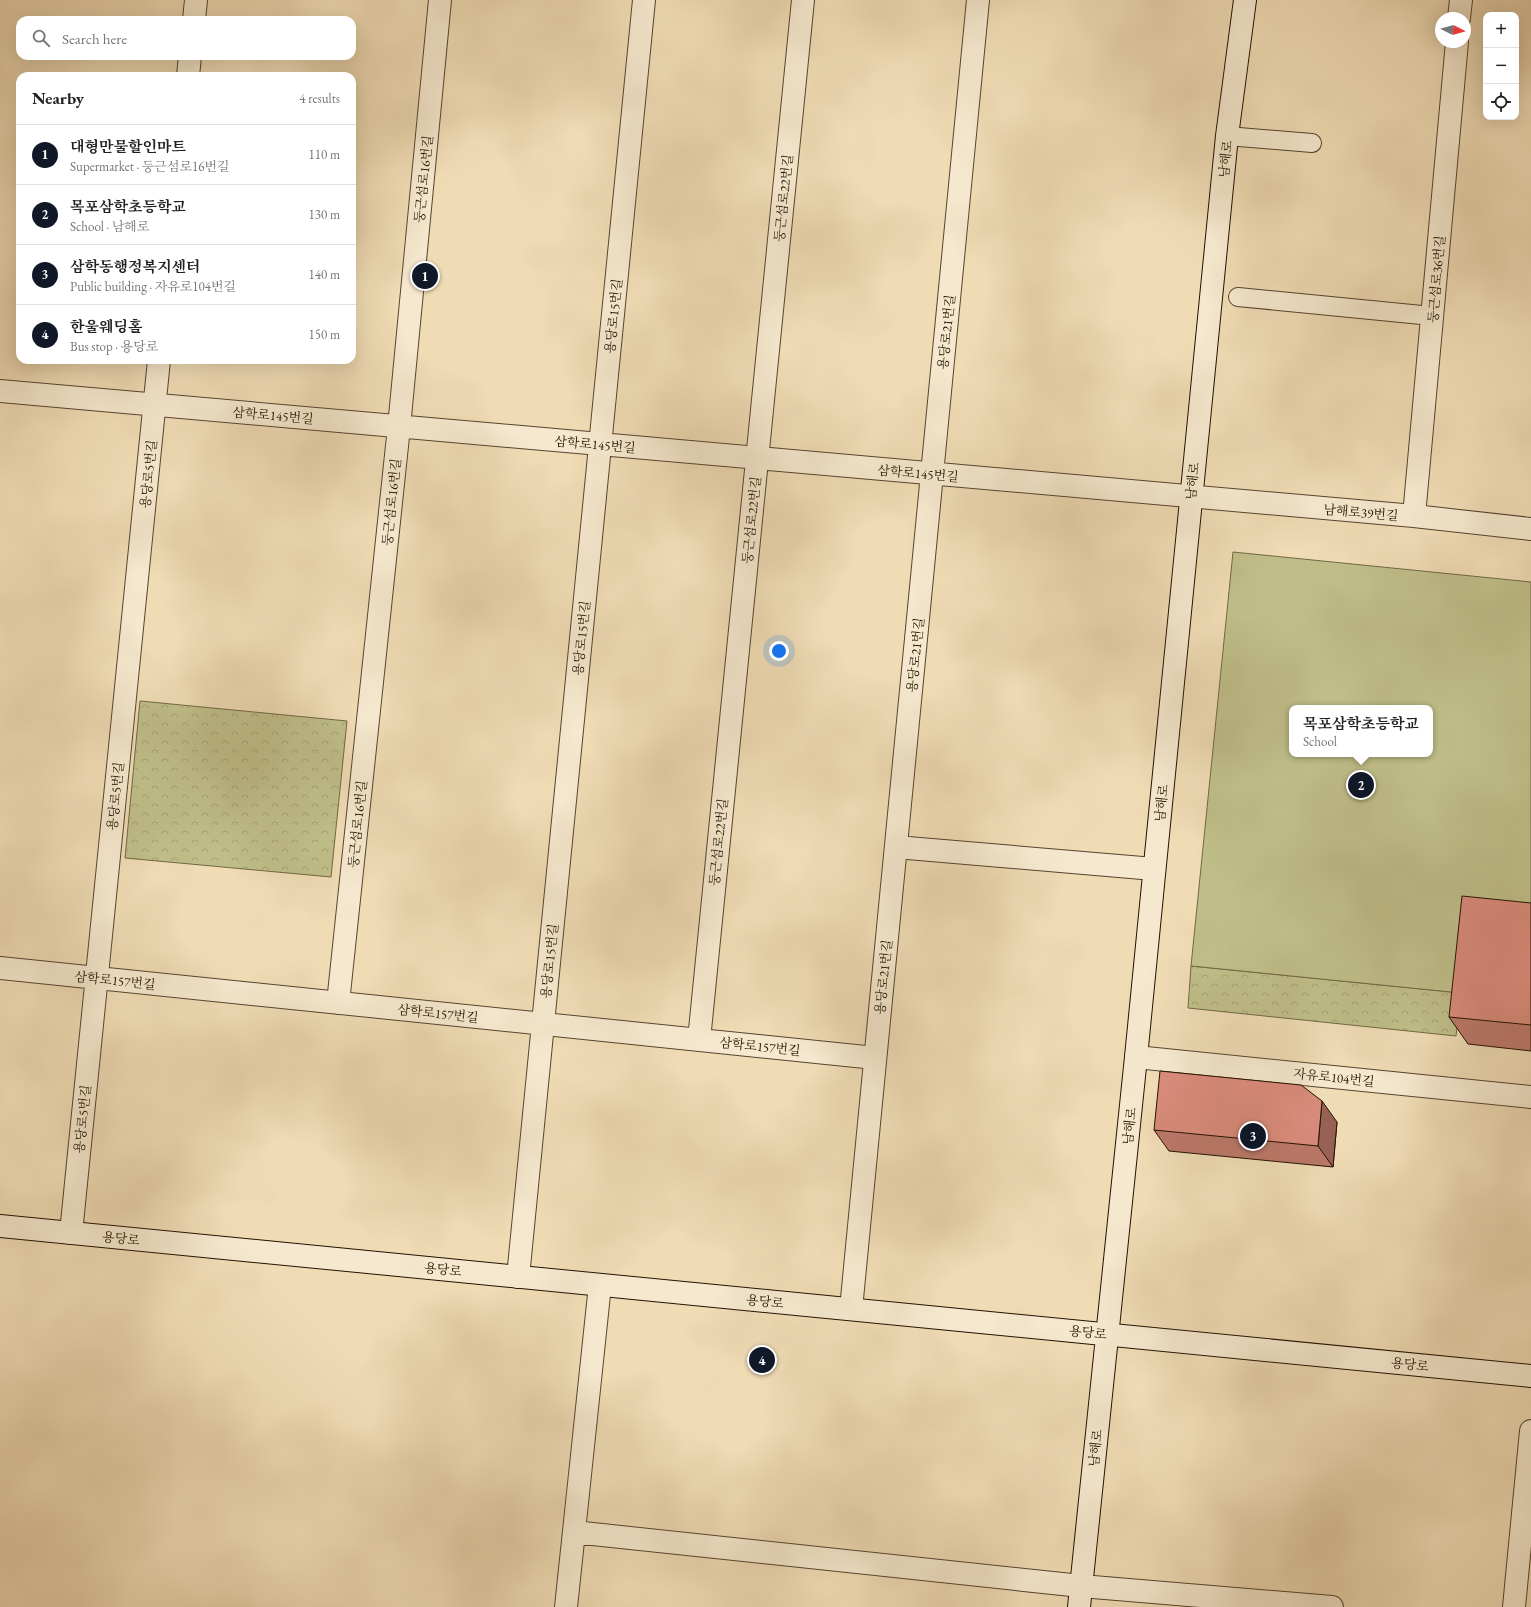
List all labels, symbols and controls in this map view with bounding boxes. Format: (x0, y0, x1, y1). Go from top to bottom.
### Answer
north arrow (1435, 12, 1471, 48)
map controls (1483, 12, 1519, 120)
button: + (1483, 12, 1519, 48)
search box (16, 16, 356, 60)
icon: search (30, 27, 52, 49)
text: Search here (62, 29, 127, 48)
button: − (1483, 48, 1519, 84)
button: locate (1483, 84, 1519, 120)
text: Nearby (32, 87, 84, 109)
text: 4 results (299, 90, 340, 107)
street label: 둥근섬로16번길 (410, 134, 437, 224)
text: 대형만물할인마트 (70, 137, 186, 156)
street label: 남해로 (1215, 139, 1236, 179)
text: 1 (42, 146, 48, 163)
text: 110 m (309, 146, 340, 163)
street label: 둥근섬로22번길 (770, 153, 797, 243)
text: Supermarket · 둥근섬로16번길 (70, 158, 230, 175)
text: 목포삼학초등학교 (70, 197, 186, 216)
text: 2 (42, 206, 48, 223)
text: 130 m (309, 206, 340, 223)
text: School · 남해로 (70, 218, 149, 235)
street label: 둥근섬로36번길 (1424, 235, 1449, 324)
text: 삼학동행정복지센터 (70, 257, 200, 276)
pin: 1 (412, 261, 438, 291)
text: 3 (42, 266, 48, 283)
text: 140 m (309, 266, 340, 283)
text: Public building · 자유로104번길 (70, 278, 236, 295)
street label: 용당로15번길 (601, 278, 626, 354)
street label: 용당로21번길 (934, 294, 959, 370)
text: 한울웨딩홀 (70, 317, 142, 336)
text: 4 (42, 326, 48, 343)
text: 150 m (309, 326, 340, 343)
text: Bus stop · 용당로 (70, 338, 158, 355)
street label: 삼학로145번길 (232, 403, 314, 428)
street label: 삼학로145번길 (554, 432, 636, 457)
street label: 용당로5번길 (136, 439, 161, 509)
street label: 둥근섬로16번길 (378, 457, 405, 547)
street label: 삼학로145번길 (877, 461, 959, 486)
street label: 남해로 (1182, 461, 1203, 501)
street label: 둥근섬로22번길 (738, 475, 765, 565)
street label: 남해로39번길 (1323, 501, 1399, 524)
street label: 용당로15번길 (569, 600, 594, 676)
street label: 용당로21번길 (903, 617, 928, 693)
your location (769, 641, 789, 661)
popup (1289, 705, 1433, 757)
text: 목포삼학초등학교 (1303, 714, 1419, 733)
text: School (1303, 733, 1337, 750)
street label: 용당로5번길 (103, 761, 128, 831)
pin: 2 (1348, 770, 1374, 800)
street label: 둥근섬로16번길 (344, 779, 371, 869)
street label: 남해로 (1151, 783, 1172, 823)
street label: 둥근섬로22번길 (705, 797, 732, 887)
street label: 용당로15번길 (537, 923, 562, 999)
street label: 용당로21번길 (871, 939, 896, 1015)
street label: 삼학로157번길 (74, 968, 156, 993)
street label: 삼학로157번길 (397, 1001, 479, 1026)
street label: 삼학로157번길 (719, 1034, 801, 1059)
street label: 자유로104번길 (1293, 1065, 1375, 1090)
street label: 용당로5번길 (70, 1084, 95, 1154)
street label: 남해로 (1119, 1106, 1140, 1146)
pin: 3 (1240, 1121, 1266, 1151)
street label: 용당로 (101, 1228, 141, 1249)
street label: 용당로 (423, 1259, 463, 1280)
street label: 용당로 (745, 1291, 785, 1312)
street label: 용당로 (1068, 1322, 1108, 1343)
pin: 4 (749, 1345, 775, 1375)
street label: 용당로 (1390, 1354, 1430, 1375)
street label: 남해로 (1085, 1428, 1106, 1468)

